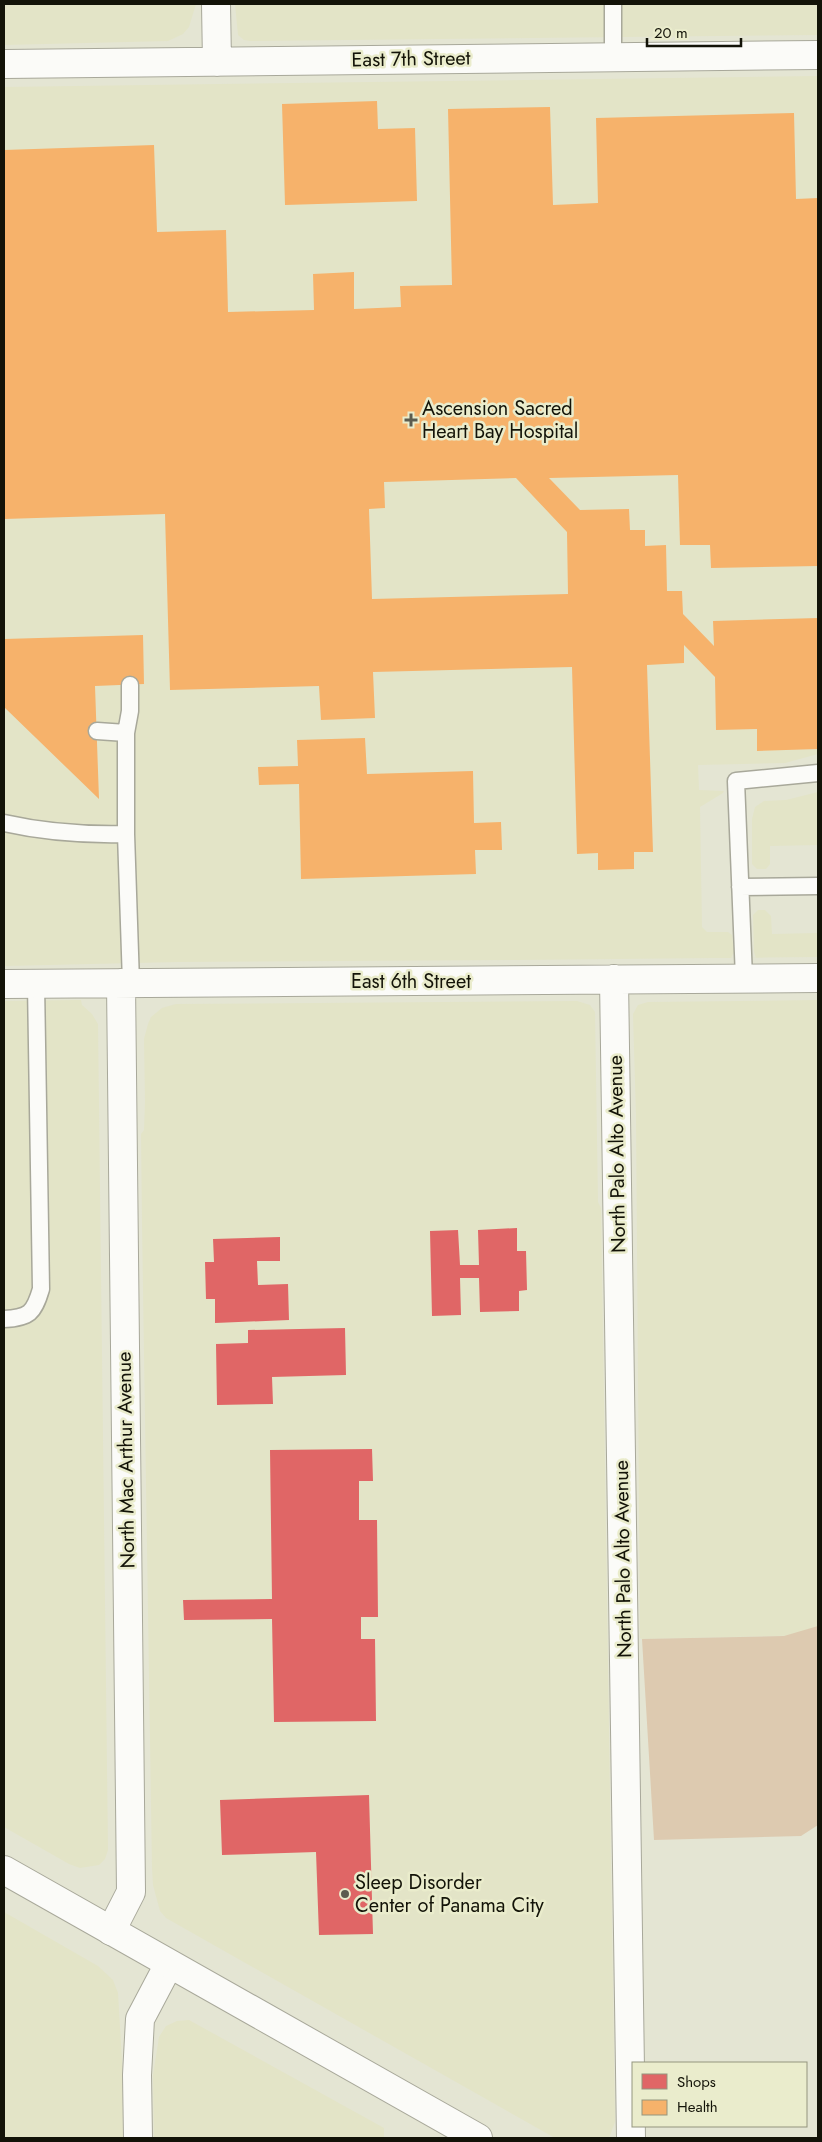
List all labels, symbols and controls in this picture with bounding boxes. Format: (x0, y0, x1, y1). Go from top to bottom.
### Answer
scale bar (647, 15, 741, 47)
text: 20 m (654, 22, 688, 44)
street label: East 7th Street (351, 43, 471, 75)
place label: Ascension Sacred Heart Bay Hospital (422, 394, 578, 446)
marker: Ascension Sacred Heart Bay Hospital (404, 413, 418, 427)
street label: East 6th Street (351, 967, 471, 996)
street label: North Palo Alto Avenue (601, 1055, 633, 1253)
street label: North Mac Arthur Avenue (110, 1351, 142, 1569)
street label: North Palo Alto Avenue (607, 1460, 639, 1658)
place label: Sleep Disorder Center of Panama City (355, 1868, 544, 1920)
marker: Sleep Disorder Center of Panama City (339, 1888, 351, 1900)
legend (632, 2062, 807, 2127)
text: Shops (677, 2071, 716, 2093)
text: Health (677, 2096, 718, 2118)

